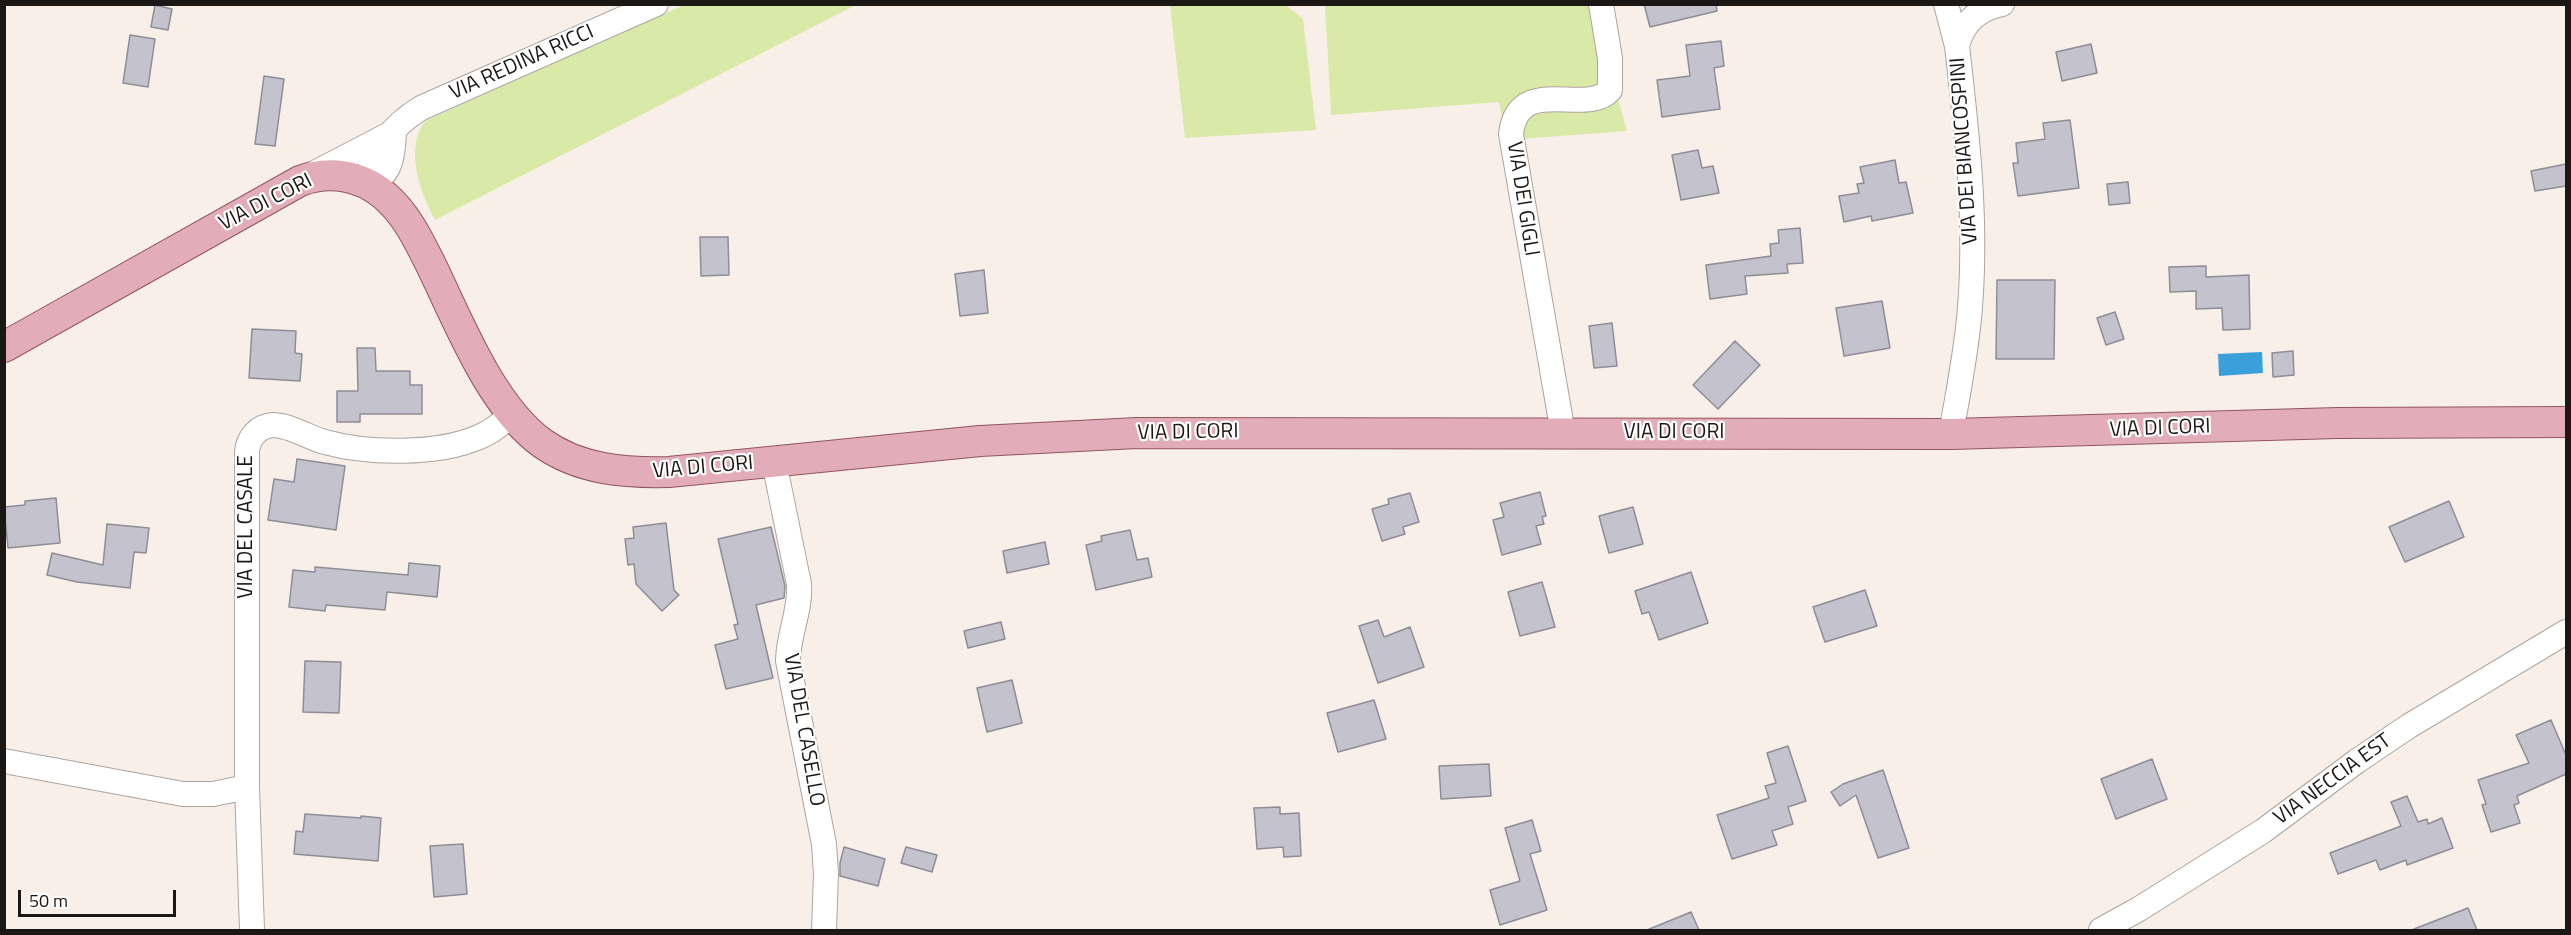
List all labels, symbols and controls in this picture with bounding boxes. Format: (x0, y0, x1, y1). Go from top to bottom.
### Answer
street label: VIA REDINA RICCI (446, 20, 598, 106)
street label: VIA DEI BIANCOSPINI (1946, 57, 1984, 245)
street label: VIA DEI GIGLI (1501, 140, 1543, 258)
street label: VIA DI CORI (215, 169, 317, 237)
street label: VIA DI CORI (2109, 415, 2211, 443)
street label: VIA DI CORI (1137, 420, 1239, 446)
street label: VIA DI CORI (1623, 420, 1725, 446)
street label: VIA DI CORI (652, 451, 754, 485)
street label: VIA DEL CASALE (234, 455, 260, 599)
street label: VIA DEL CASELLO (777, 652, 829, 808)
street label: VIA NECCIA EST (2269, 729, 2397, 831)
scale bar (21, 878, 178, 916)
text: 50 m (29, 887, 68, 914)

